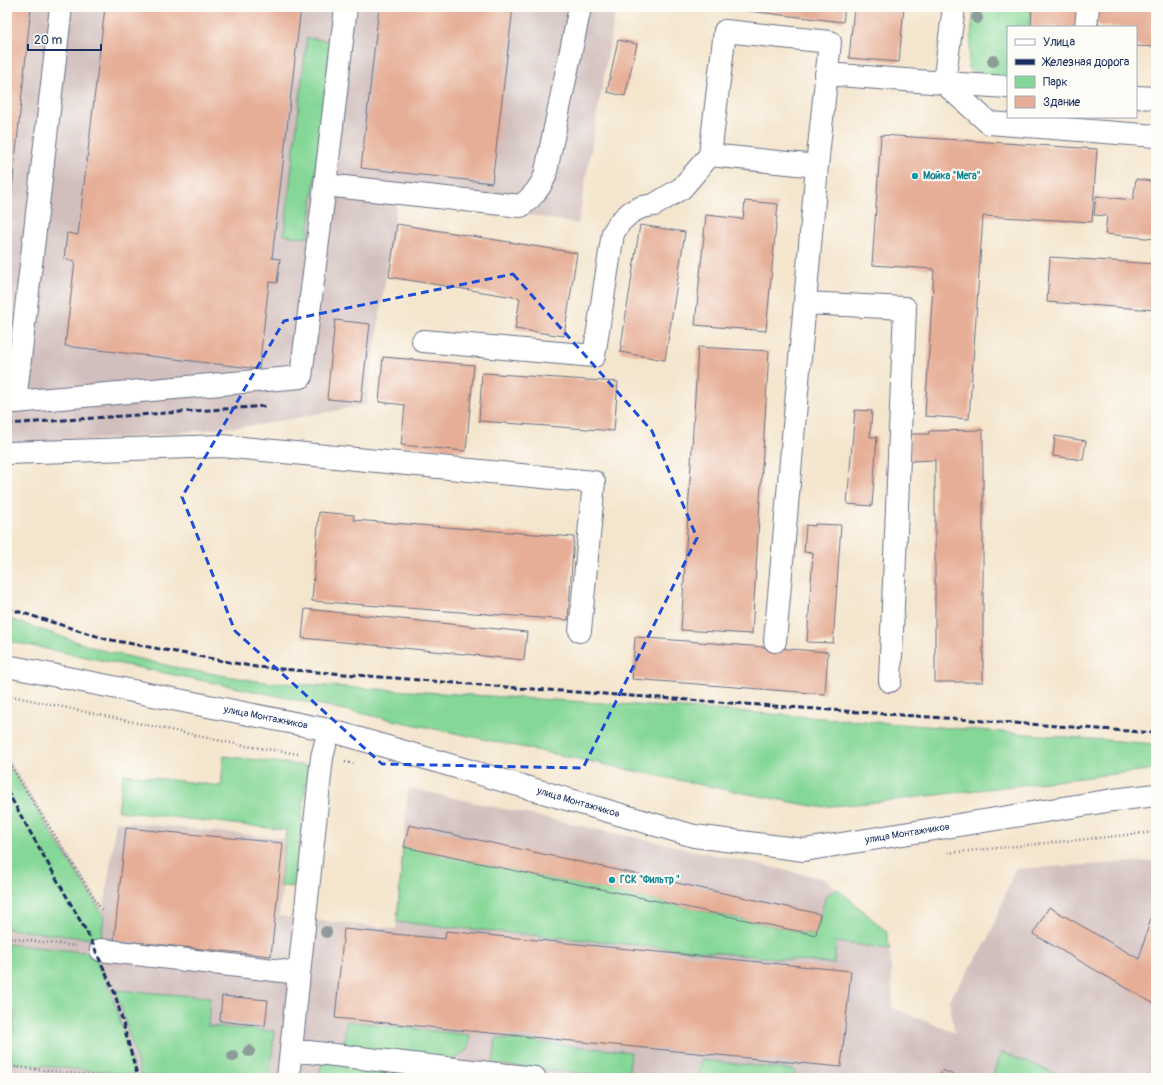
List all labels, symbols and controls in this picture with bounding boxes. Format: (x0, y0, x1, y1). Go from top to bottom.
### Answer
scale bar (28, 26, 101, 52)
legend (1007, 26, 1137, 118)
text: 20 m (34, 33, 63, 48)
text: Улица (1043, 35, 1075, 50)
text: Железная дорога (1041, 55, 1130, 70)
text: Парк (1043, 75, 1068, 90)
text: Здание (1043, 95, 1080, 110)
place label: Мойка "Мега" (923, 170, 981, 182)
marker: Мойка "Мега" (910, 171, 920, 181)
street label: улица Монтажников (222, 703, 309, 732)
street label: улица Монтажников (535, 784, 621, 820)
street label: улица Монтажников (863, 820, 951, 846)
place label: ГСК "Фильтр " (620, 874, 680, 886)
marker: ГСК "Фильтр " (607, 875, 617, 885)

